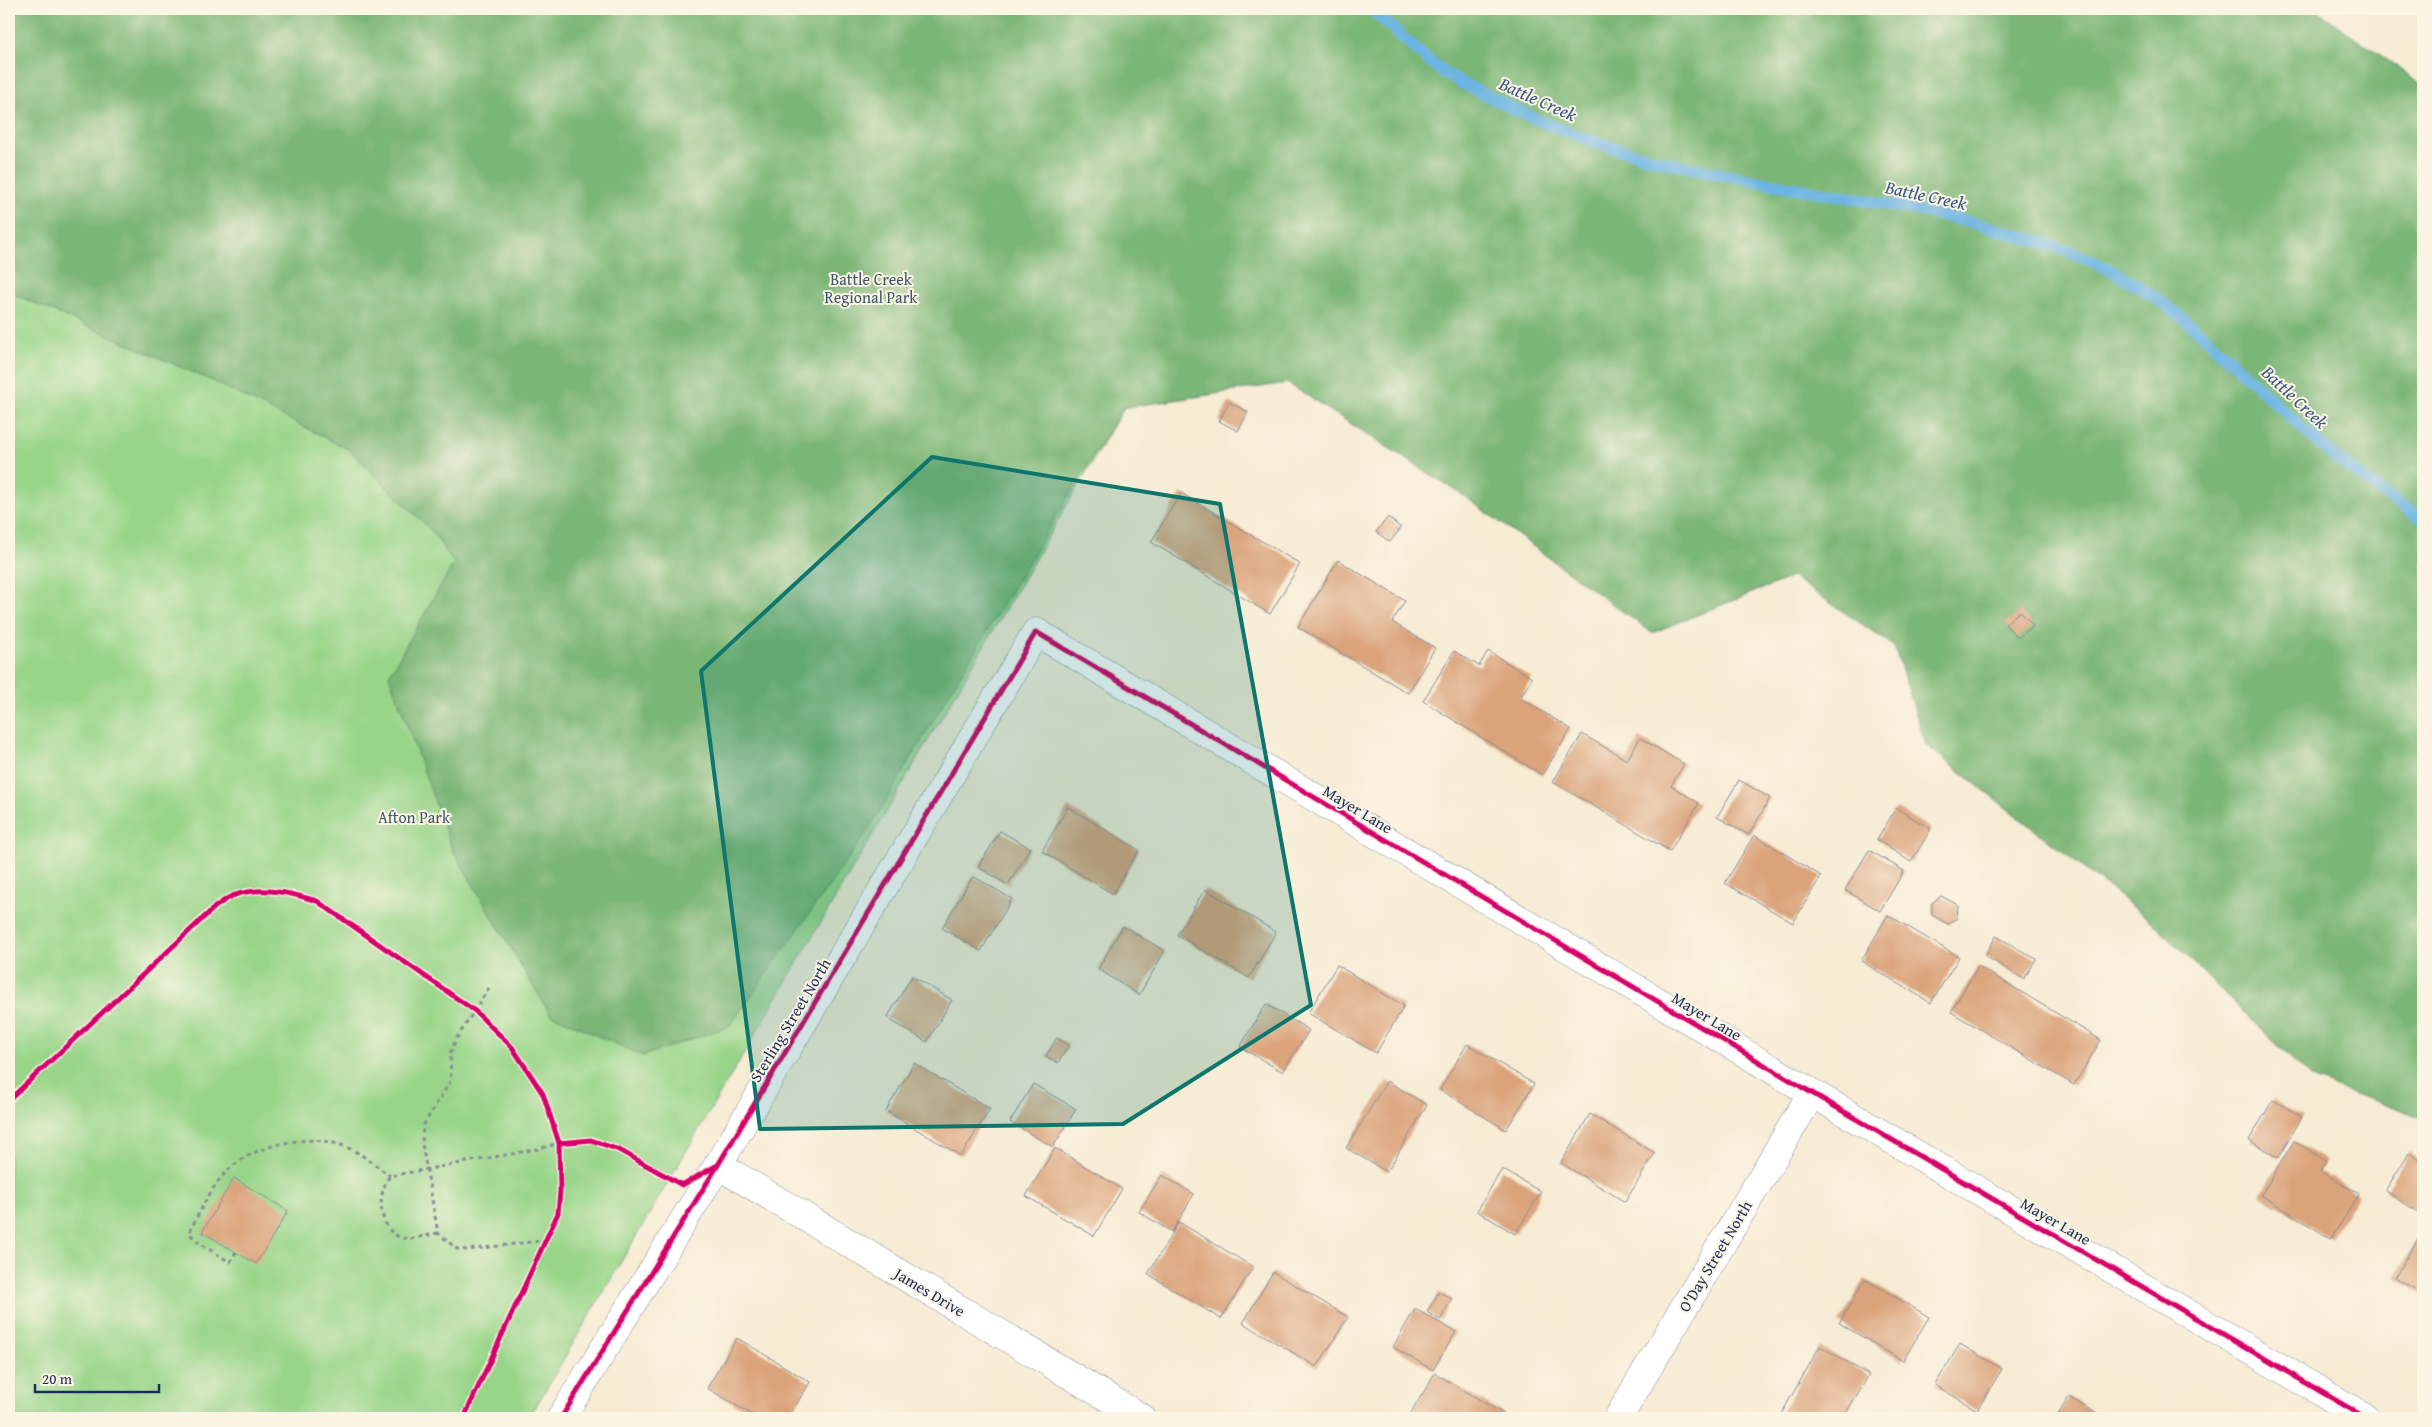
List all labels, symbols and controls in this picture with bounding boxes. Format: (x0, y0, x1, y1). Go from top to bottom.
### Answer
water label: Battle Creek (1494, 70, 1582, 128)
water label: Battle Creek (1882, 173, 1970, 217)
park label: Battle Creek Regional Park (825, 267, 918, 309)
water label: Battle Creek (2255, 358, 2335, 435)
street label: Mayer Lane (1318, 779, 1398, 839)
park label: Afton Park (378, 805, 451, 829)
street label: Sterling Street North (743, 953, 837, 1087)
street label: Mayer Lane (1667, 986, 1747, 1046)
street label: Mayer Lane (2016, 1191, 2096, 1251)
street label: O'Day Street North (1672, 1196, 1758, 1316)
street label: James Drive (888, 1260, 970, 1323)
scale bar (35, 1362, 159, 1394)
text: 20 m (42, 1368, 73, 1389)

